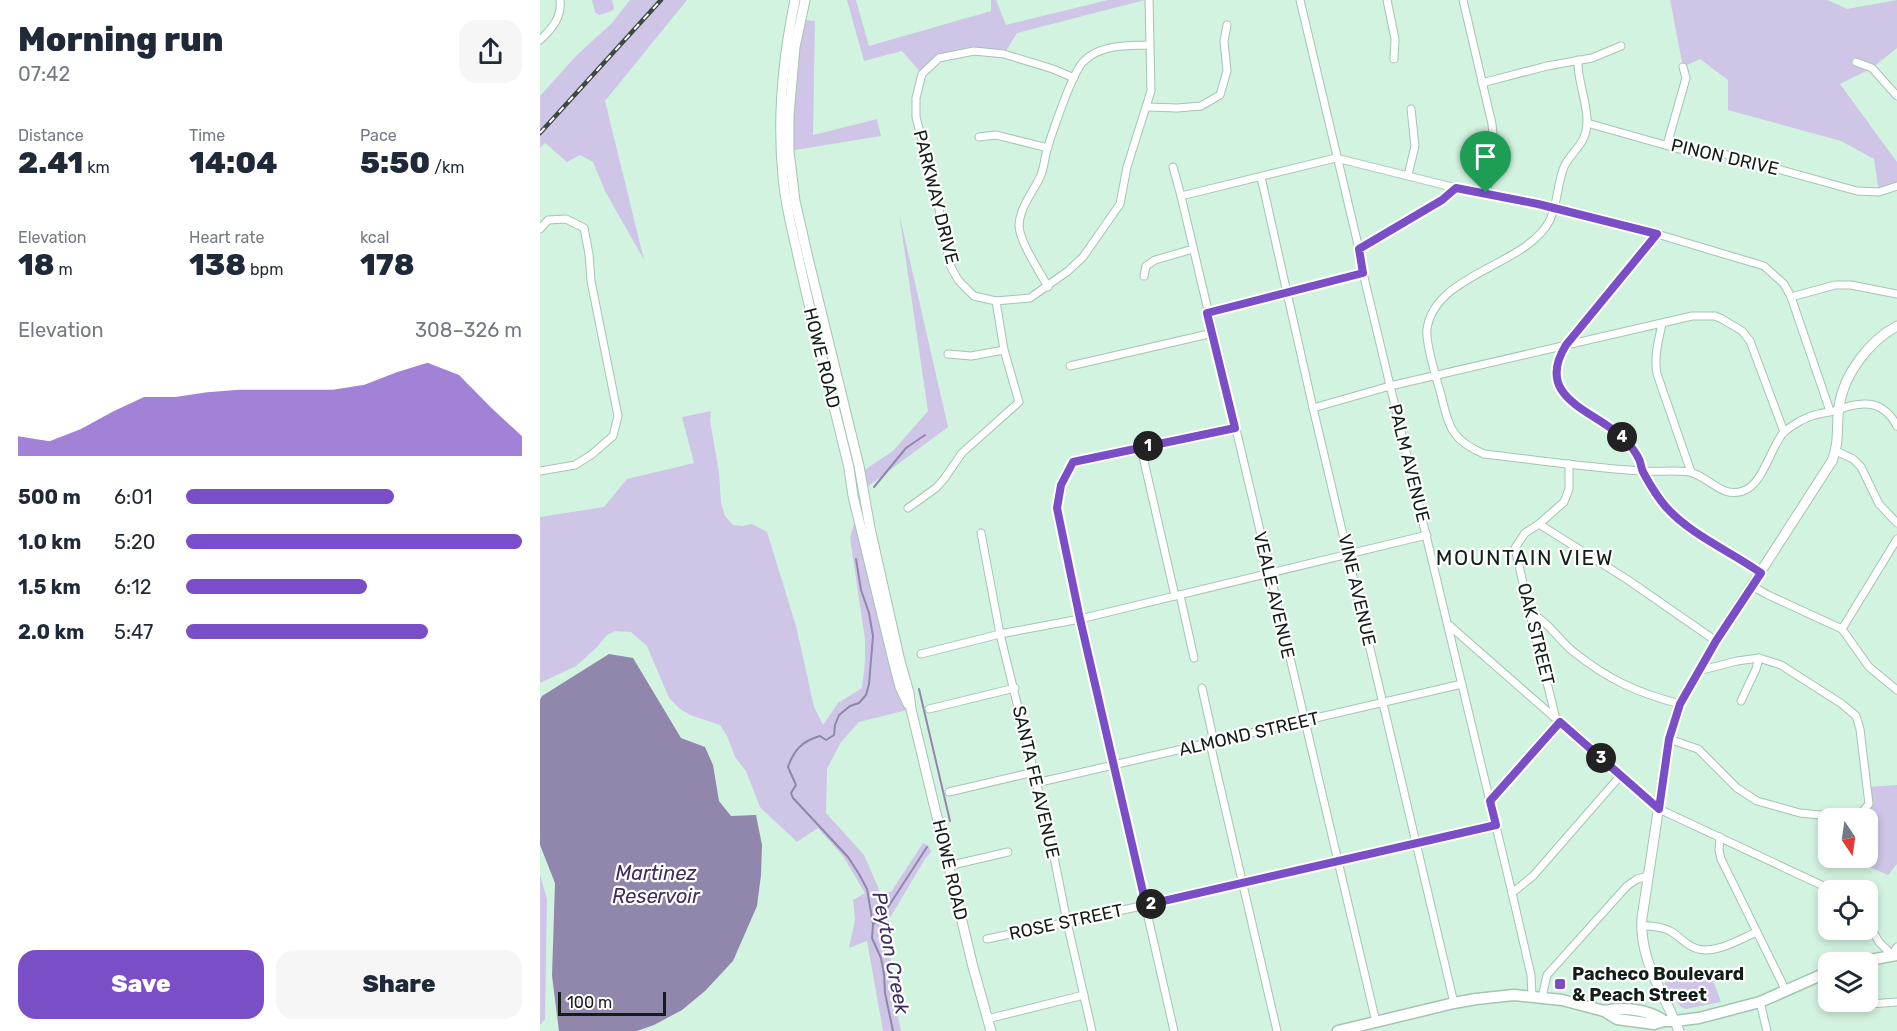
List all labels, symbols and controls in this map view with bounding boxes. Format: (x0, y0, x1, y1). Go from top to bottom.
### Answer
text: Morning run (18, 20, 223, 59)
button: share (459, 20, 522, 83)
text: 07:42 (18, 62, 70, 86)
text: Distance (18, 126, 84, 145)
text: Time (189, 126, 225, 145)
text: Pace (360, 126, 397, 145)
street label: PARKWAY DRIVE (909, 128, 963, 266)
pin (1460, 131, 1511, 193)
street label: PINON DRIVE (1669, 134, 1781, 180)
icon: arrive (1469, 140, 1502, 173)
text: 2.41 (18, 145, 83, 181)
text: 14:04 (189, 145, 278, 181)
text: 5:50 (360, 145, 430, 181)
text: km (83, 158, 110, 177)
text: /km (430, 158, 464, 177)
text: Elevation (18, 228, 87, 247)
text: Heart rate (189, 228, 264, 247)
text: kcal (360, 228, 389, 247)
text: 18 (18, 247, 55, 283)
text: 138 (189, 247, 246, 283)
text: 178 (360, 247, 415, 283)
text: m (55, 260, 73, 279)
text: bpm (246, 260, 283, 279)
street label: HOWE ROAD (799, 305, 845, 411)
text: Elevation (18, 318, 104, 342)
text: 308–326 m (415, 318, 522, 342)
street label: PALM AVENUE (1384, 402, 1434, 524)
pin: 4 (1607, 422, 1637, 452)
text: 4 (1617, 427, 1627, 446)
pin: 1 (1133, 431, 1163, 461)
text: 1 (1144, 436, 1152, 455)
text: 500 m (18, 485, 81, 509)
text: 6:01 (114, 485, 152, 509)
street label: VEALE AVENUE (1249, 529, 1299, 661)
text: 1.0 km (18, 530, 81, 554)
text: 5:20 (114, 530, 155, 554)
street label: VINE AVENUE (1333, 532, 1381, 648)
district label: MOUNTAIN VIEW (1436, 545, 1614, 570)
text: 1.5 km (18, 575, 81, 599)
text: 6:12 (114, 575, 151, 599)
street label: OAK STREET (1513, 581, 1559, 687)
text: 2.0 km (18, 620, 84, 644)
text: 5:47 (114, 620, 153, 644)
street label: SANTA FE AVENUE (1008, 704, 1064, 860)
street label: ALMOND STREET (1177, 707, 1321, 761)
pin: 3 (1586, 743, 1616, 773)
text: 3 (1596, 748, 1606, 767)
north arrow (1818, 808, 1878, 868)
map controls (1818, 808, 1878, 1012)
street label: HOWE ROAD (928, 817, 972, 923)
water label: Martinez Reservoir (612, 861, 701, 908)
button: locate (1818, 880, 1878, 940)
pin: 2 (1136, 889, 1166, 919)
water label: Peyton Creek (867, 890, 915, 1017)
text: 2 (1146, 894, 1156, 913)
street label: ROSE STREET (1007, 899, 1125, 945)
button: Save (18, 950, 264, 1019)
button: Share (276, 950, 522, 1019)
button: layers (1818, 952, 1878, 1012)
place label: Pacheco Boulevard & Peach Street (1572, 963, 1744, 1006)
marker: Pacheco Boulevard & Peach Street (1553, 977, 1567, 991)
scale bar (558, 989, 666, 1016)
text: 100 m (567, 993, 612, 1012)

